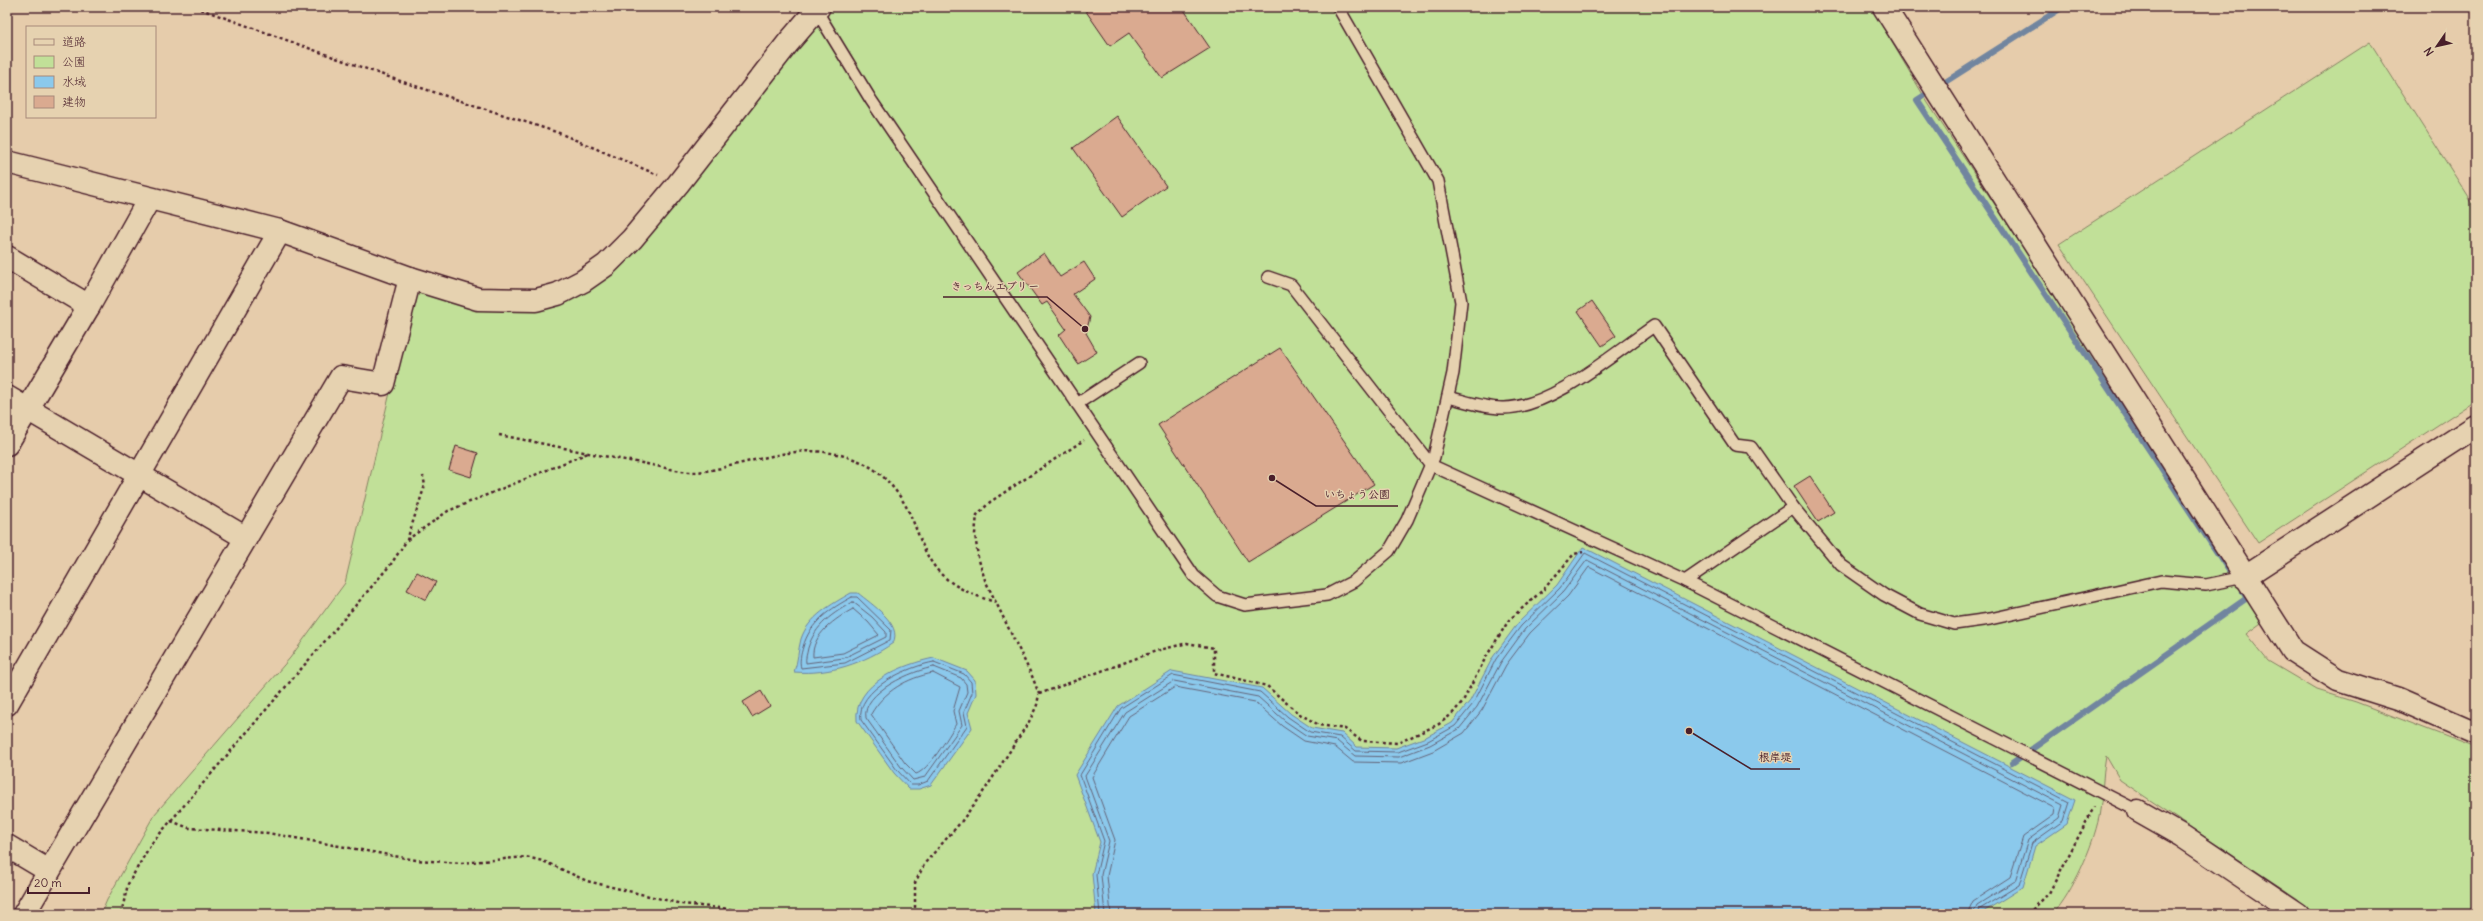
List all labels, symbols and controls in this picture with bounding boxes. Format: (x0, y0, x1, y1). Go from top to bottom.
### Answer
legend (26, 26, 156, 118)
north arrow (2417, 26, 2457, 66)
text: 道路 (62, 34, 86, 49)
text: N (2421, 45, 2437, 59)
text: 公園 (62, 54, 86, 69)
text: 水域 (62, 74, 86, 89)
text: 建物 (62, 94, 86, 109)
callout: きっちんエブリー (943, 274, 1047, 297)
text: きっちんエブリー (951, 279, 1039, 293)
callout: いちょう公園 (1316, 483, 1398, 506)
text: いちょう公園 (1324, 487, 1390, 501)
callout: 根岸堤 (1751, 746, 1800, 769)
text: 根岸堤 (1759, 750, 1792, 764)
scale bar (28, 869, 89, 895)
text: 20 m (34, 875, 62, 890)

